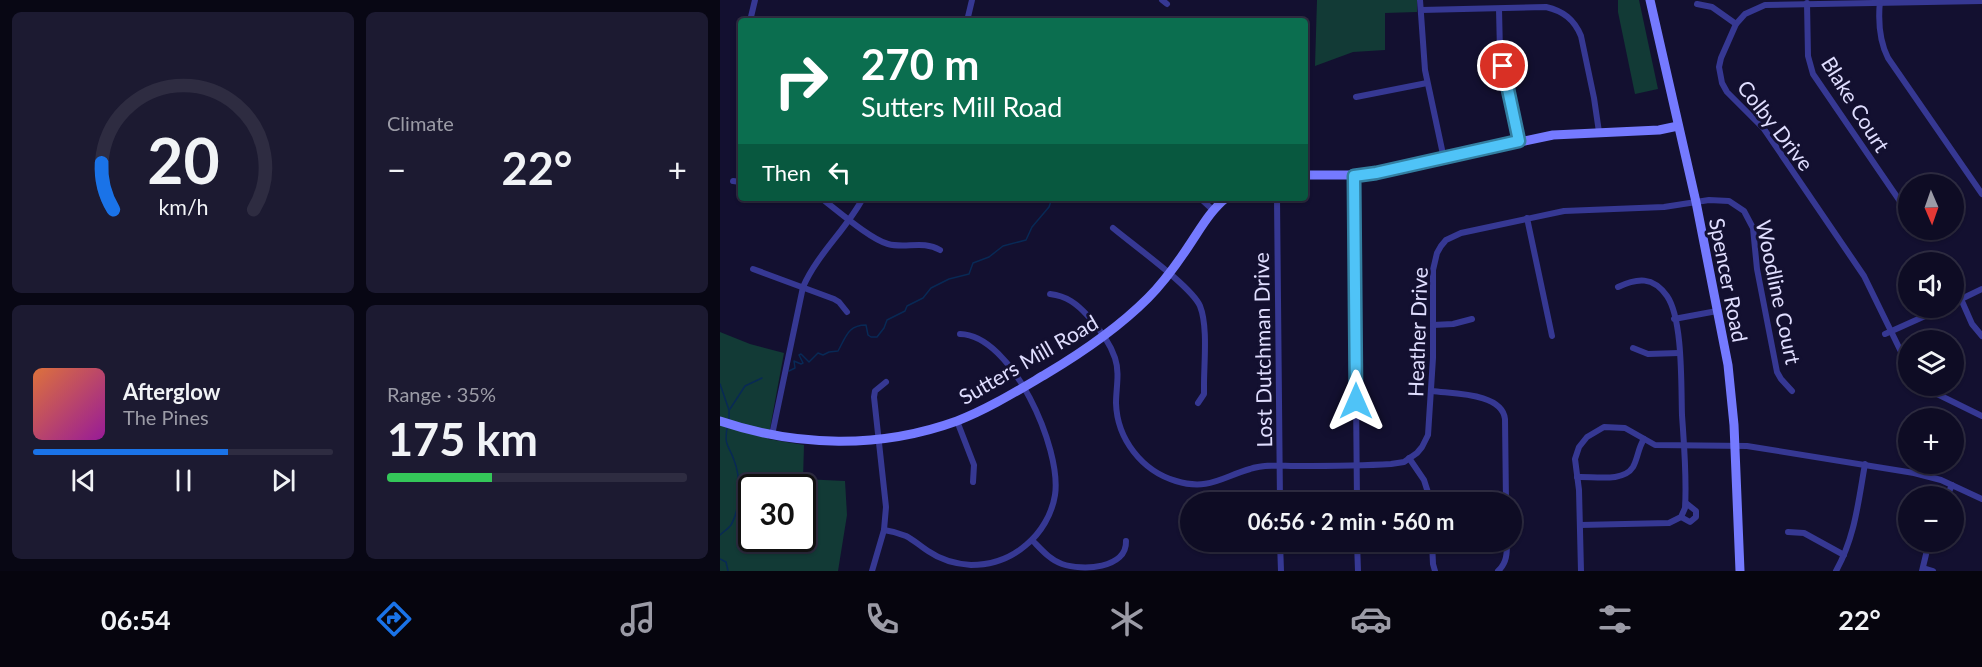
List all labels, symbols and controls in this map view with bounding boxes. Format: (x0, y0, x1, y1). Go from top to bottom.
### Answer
text: 270 m (861, 39, 979, 89)
pin (1477, 40, 1528, 91)
icon: right (762, 42, 840, 120)
icon: arrive (1486, 49, 1519, 82)
street label: Blake Court (1817, 52, 1895, 157)
street label: Colby Drive (1733, 75, 1819, 175)
text: Sutters Mill Road (861, 90, 1062, 123)
text: Climate (387, 111, 454, 135)
text: 20 (147, 122, 219, 197)
text: 22° (502, 141, 572, 195)
text: − (387, 149, 406, 189)
text: + (668, 149, 687, 189)
icon: left (823, 156, 856, 189)
text: Then (762, 159, 811, 186)
north arrow (1898, 174, 1964, 240)
map controls (1898, 174, 1964, 552)
text: km/h (158, 194, 208, 220)
street label: Spencer Road (1705, 216, 1753, 344)
street label: Woodline Court (1751, 218, 1807, 367)
street label: Lost Dutchman Drive (1248, 252, 1276, 448)
button: sound (1898, 252, 1964, 318)
street label: Heather Drive (1402, 267, 1432, 397)
street label: Sutters Mill Road (954, 309, 1102, 409)
button: layers (1898, 330, 1964, 396)
position arrow (1324, 369, 1388, 433)
text: Afterglow (123, 378, 220, 405)
text: Range · 35% (387, 382, 496, 406)
text: The Pines (123, 405, 209, 429)
button: + (1898, 408, 1964, 474)
text: 175 km (387, 412, 538, 466)
icon: previous (67, 464, 100, 497)
icon: pause (167, 464, 200, 497)
icon: next (267, 464, 300, 497)
speed limit sign: 30 (738, 474, 816, 552)
button: − (1898, 486, 1964, 552)
text: 06:56 · 2 min · 560 m (1248, 508, 1454, 535)
icon: directions (373, 598, 415, 640)
icon: music (617, 598, 659, 640)
icon: phone (861, 598, 903, 640)
icon: climate (1106, 598, 1148, 640)
icon: car (1350, 598, 1392, 640)
icon: filters (1594, 598, 1636, 640)
text: 06:54 (101, 603, 171, 636)
text: 22° (1838, 603, 1881, 636)

